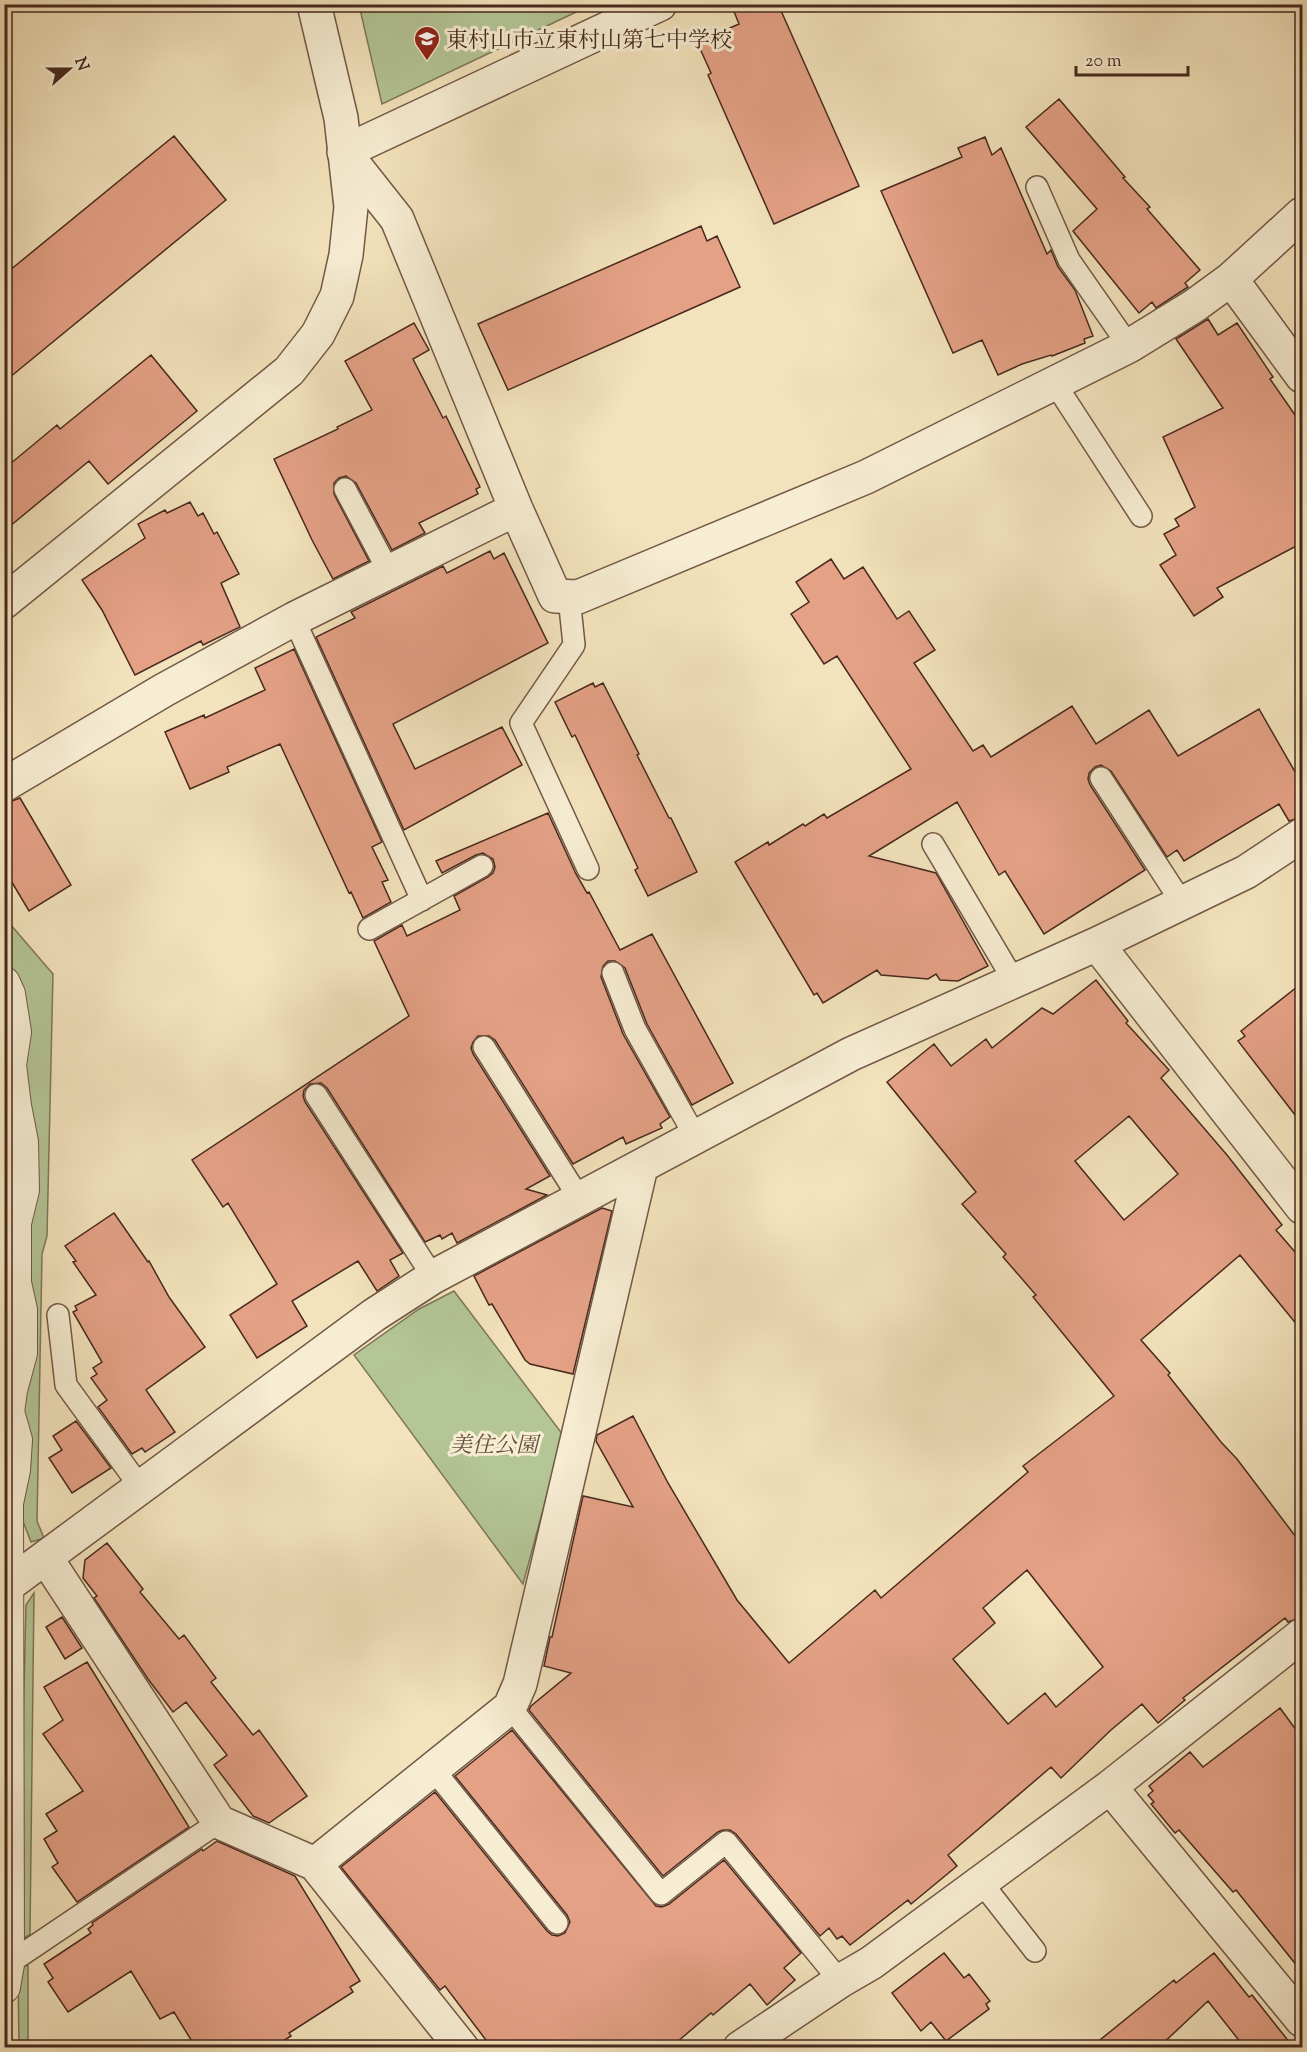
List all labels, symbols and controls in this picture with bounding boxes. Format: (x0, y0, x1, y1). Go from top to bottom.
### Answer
school or university icon: 東村山市立東村山第七中学校 (412, 24, 442, 62)
place label: 東村山市立東村山第七中学校 (446, 26, 732, 58)
north arrow (39, 39, 99, 99)
scale bar (1076, 39, 1188, 77)
text: 20 m (1085, 49, 1122, 75)
text: N (68, 54, 94, 75)
park label: 美住公園 (450, 1431, 541, 1463)

